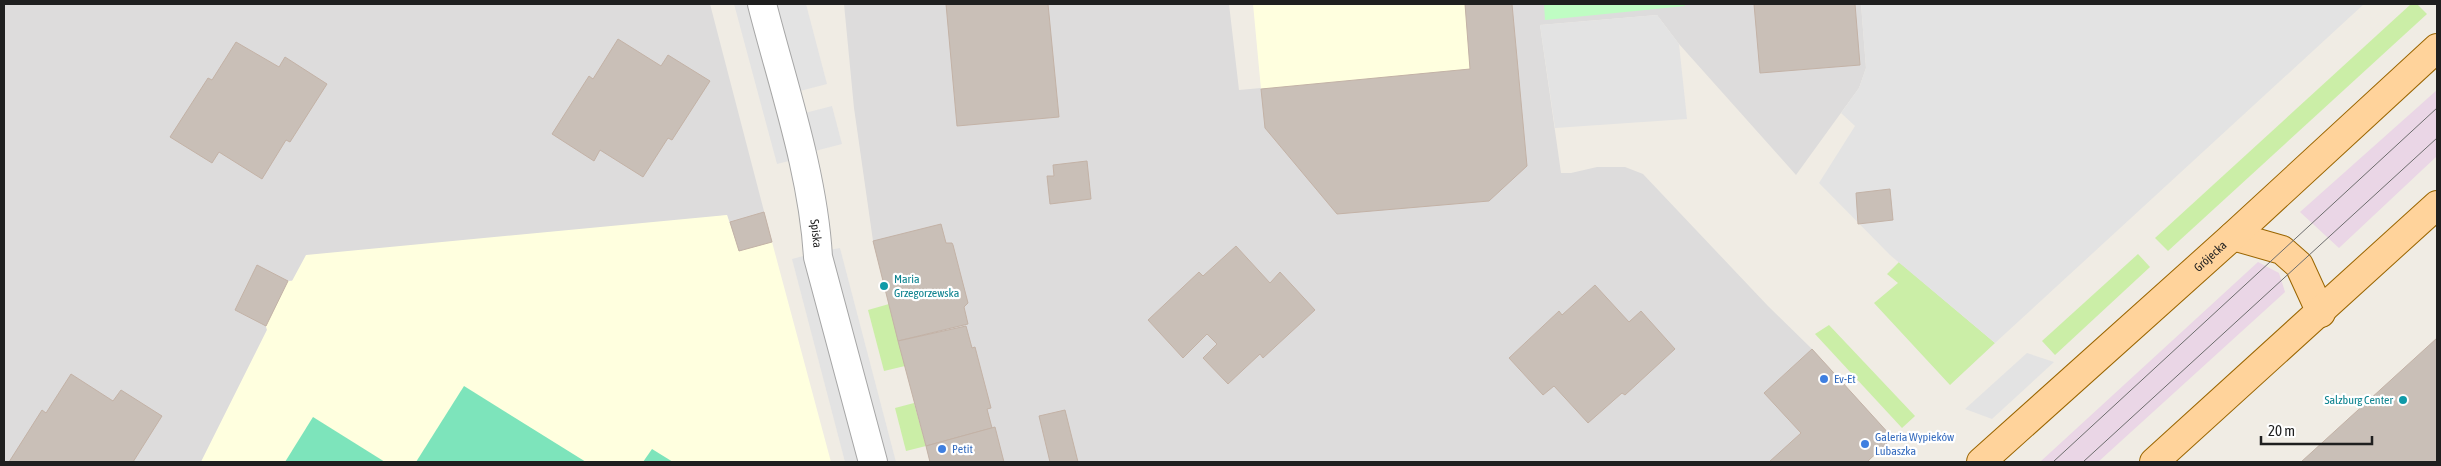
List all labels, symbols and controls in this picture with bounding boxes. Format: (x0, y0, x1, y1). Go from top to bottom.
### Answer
street label: Spiska (807, 218, 824, 248)
street label: Grójecka (2191, 238, 2230, 275)
place label: Maria Grzegorzewska (894, 272, 959, 300)
marker: Maria Grzegorzewska (878, 280, 890, 292)
place label: Ev-Et (1834, 372, 1856, 386)
marker: Ev-Et (1818, 373, 1830, 385)
place label: Salzburg Center (2324, 393, 2393, 407)
marker: Salzburg Center (2397, 394, 2409, 406)
scale bar (2261, 414, 2372, 446)
text: 20 m (2268, 422, 2295, 439)
place label: Galeria Wypieków Lubaszka (1875, 430, 1954, 458)
marker: Galeria Wypieków Lubaszka (1859, 438, 1871, 450)
place label: Petit (952, 442, 973, 456)
marker: Petit (936, 443, 948, 455)

